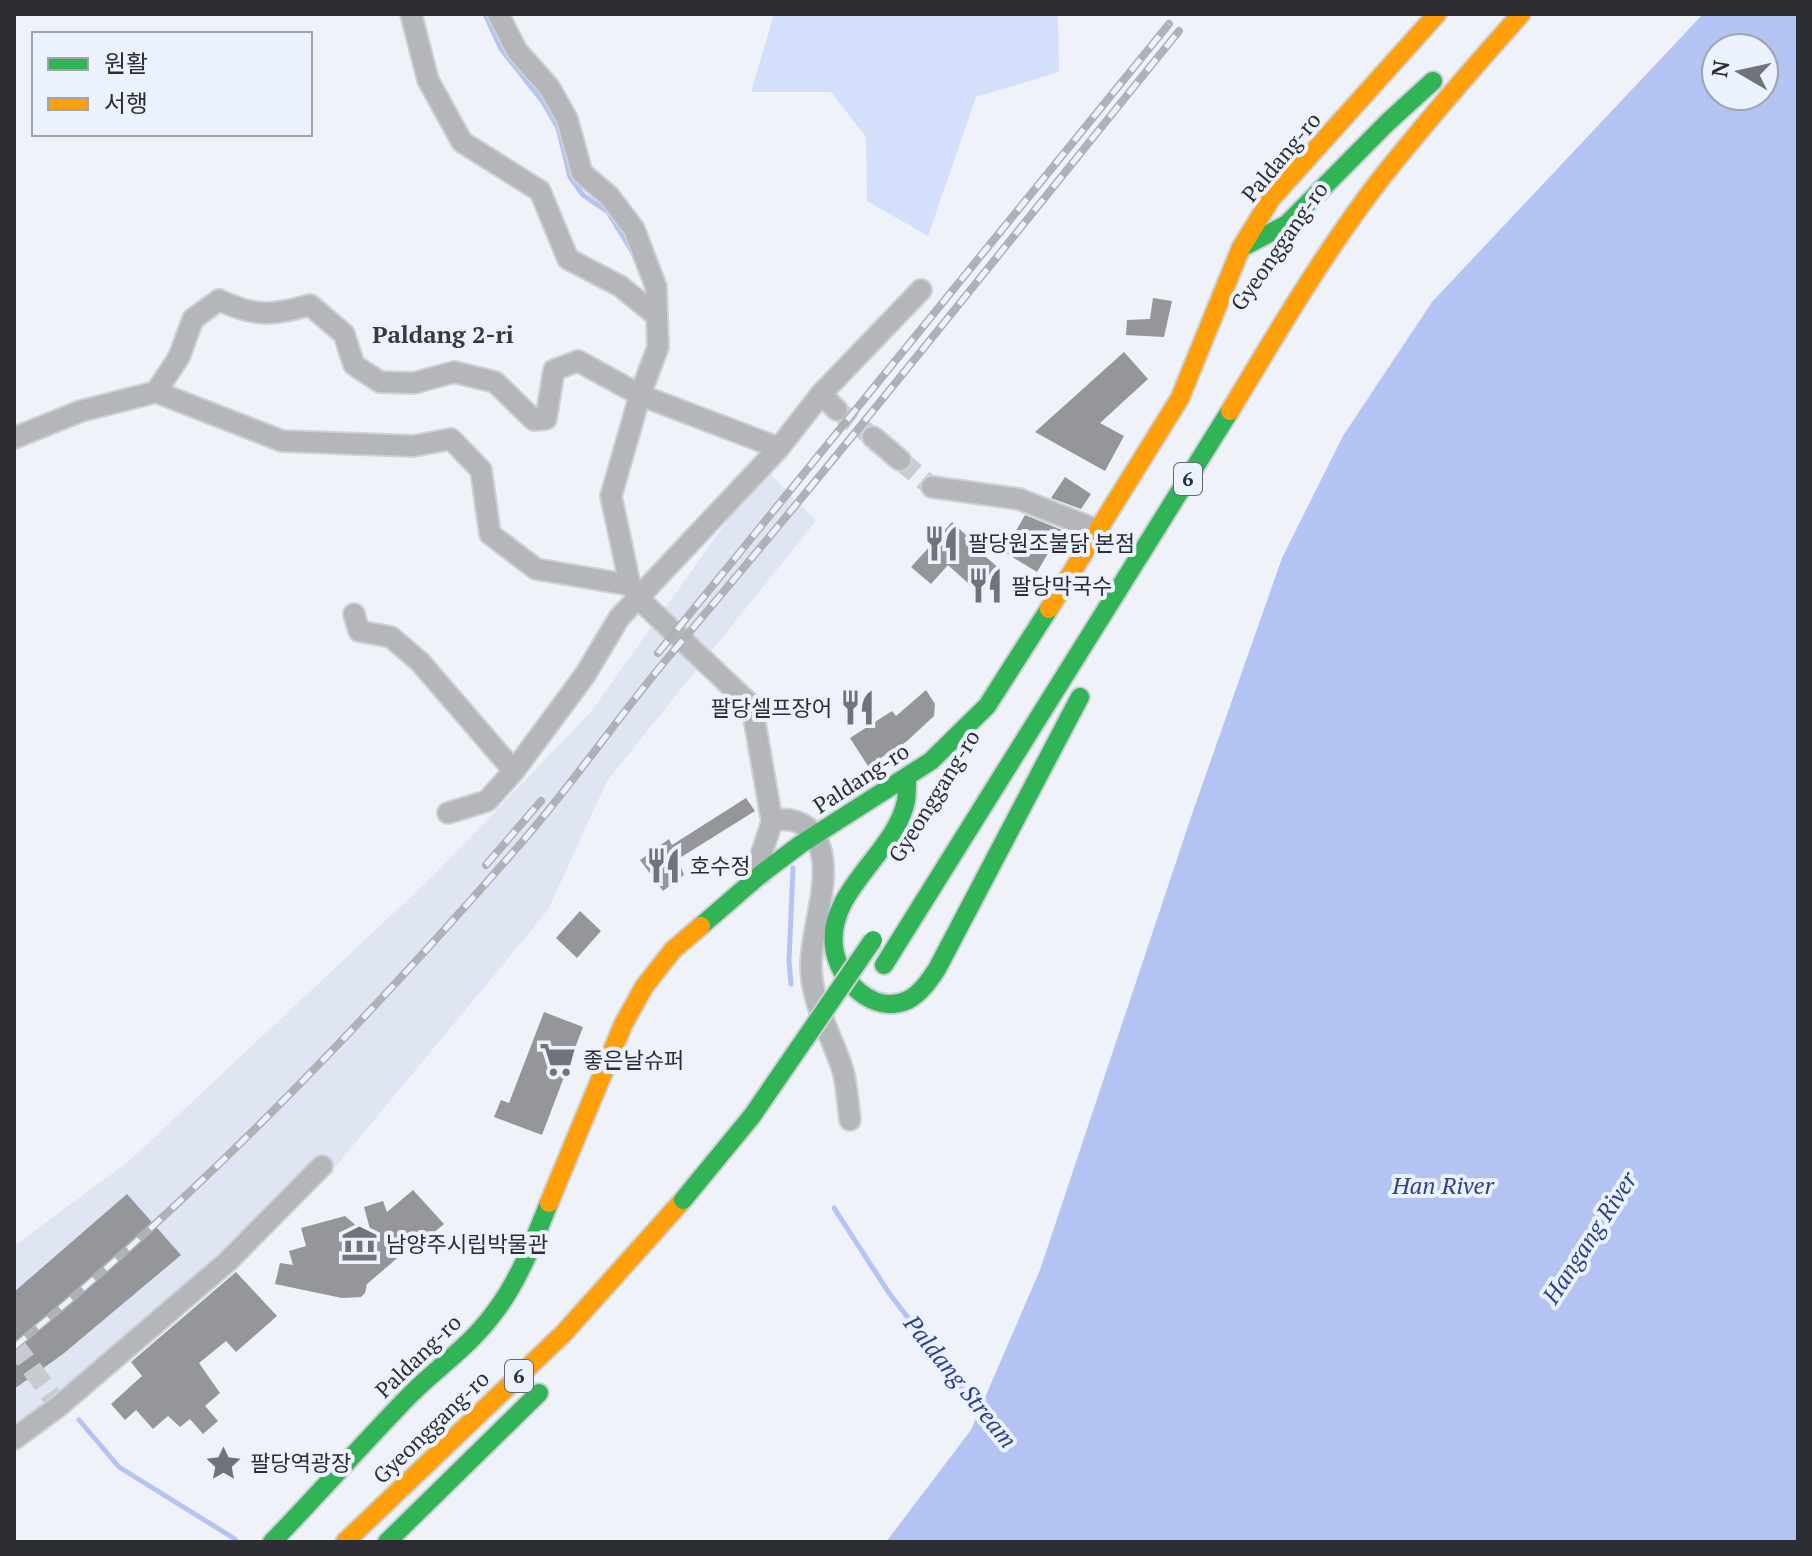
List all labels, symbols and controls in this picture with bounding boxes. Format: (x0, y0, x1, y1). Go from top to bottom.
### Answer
legend (32, 32, 312, 136)
north arrow (1700, 32, 1780, 112)
text: 원활 (104, 47, 148, 79)
text: N (1704, 58, 1735, 79)
text: 서행 (104, 87, 148, 119)
street label: Paldang-ro (1235, 106, 1327, 208)
street label: Gyeonggang-ro (1223, 176, 1334, 316)
district label: Paldang 2-ri (372, 318, 514, 350)
road number: 6 (1174, 463, 1202, 495)
restaurant icon: 팔당원조불닭 본점 (923, 524, 961, 562)
place label: 팔당원조불닭 본점 (968, 528, 1135, 557)
restaurant icon: 팔당막국수 (966, 567, 1004, 605)
place label: 팔당막국수 (1011, 571, 1112, 600)
restaurant icon: 팔당셀프장어 (839, 689, 877, 727)
place label: 팔당셀프장어 (711, 693, 832, 722)
street label: Gyeonggang-ro (881, 724, 986, 867)
street label: Paldang-ro (807, 736, 914, 819)
restaurant icon: 호수정 (645, 847, 683, 885)
place label: 호수정 (690, 851, 751, 880)
supermarket icon: 좋은날슈퍼 (538, 1041, 576, 1079)
place label: 좋은날슈퍼 (583, 1045, 684, 1074)
water label: Hangang River (1534, 1164, 1645, 1310)
water label: Han River (1391, 1169, 1495, 1201)
museum icon: 남양주시립박물관 (341, 1225, 379, 1263)
place label: 남양주시립박물관 (386, 1229, 548, 1258)
street label: Paldang-ro (368, 1307, 467, 1404)
water label: Paldang Stream (897, 1307, 1024, 1455)
road number: 6 (505, 1360, 533, 1392)
street label: Gyeonggang-ro (366, 1364, 495, 1490)
place icon: 팔당역광장 (205, 1444, 243, 1482)
place label: 팔당역광장 (250, 1448, 351, 1477)

